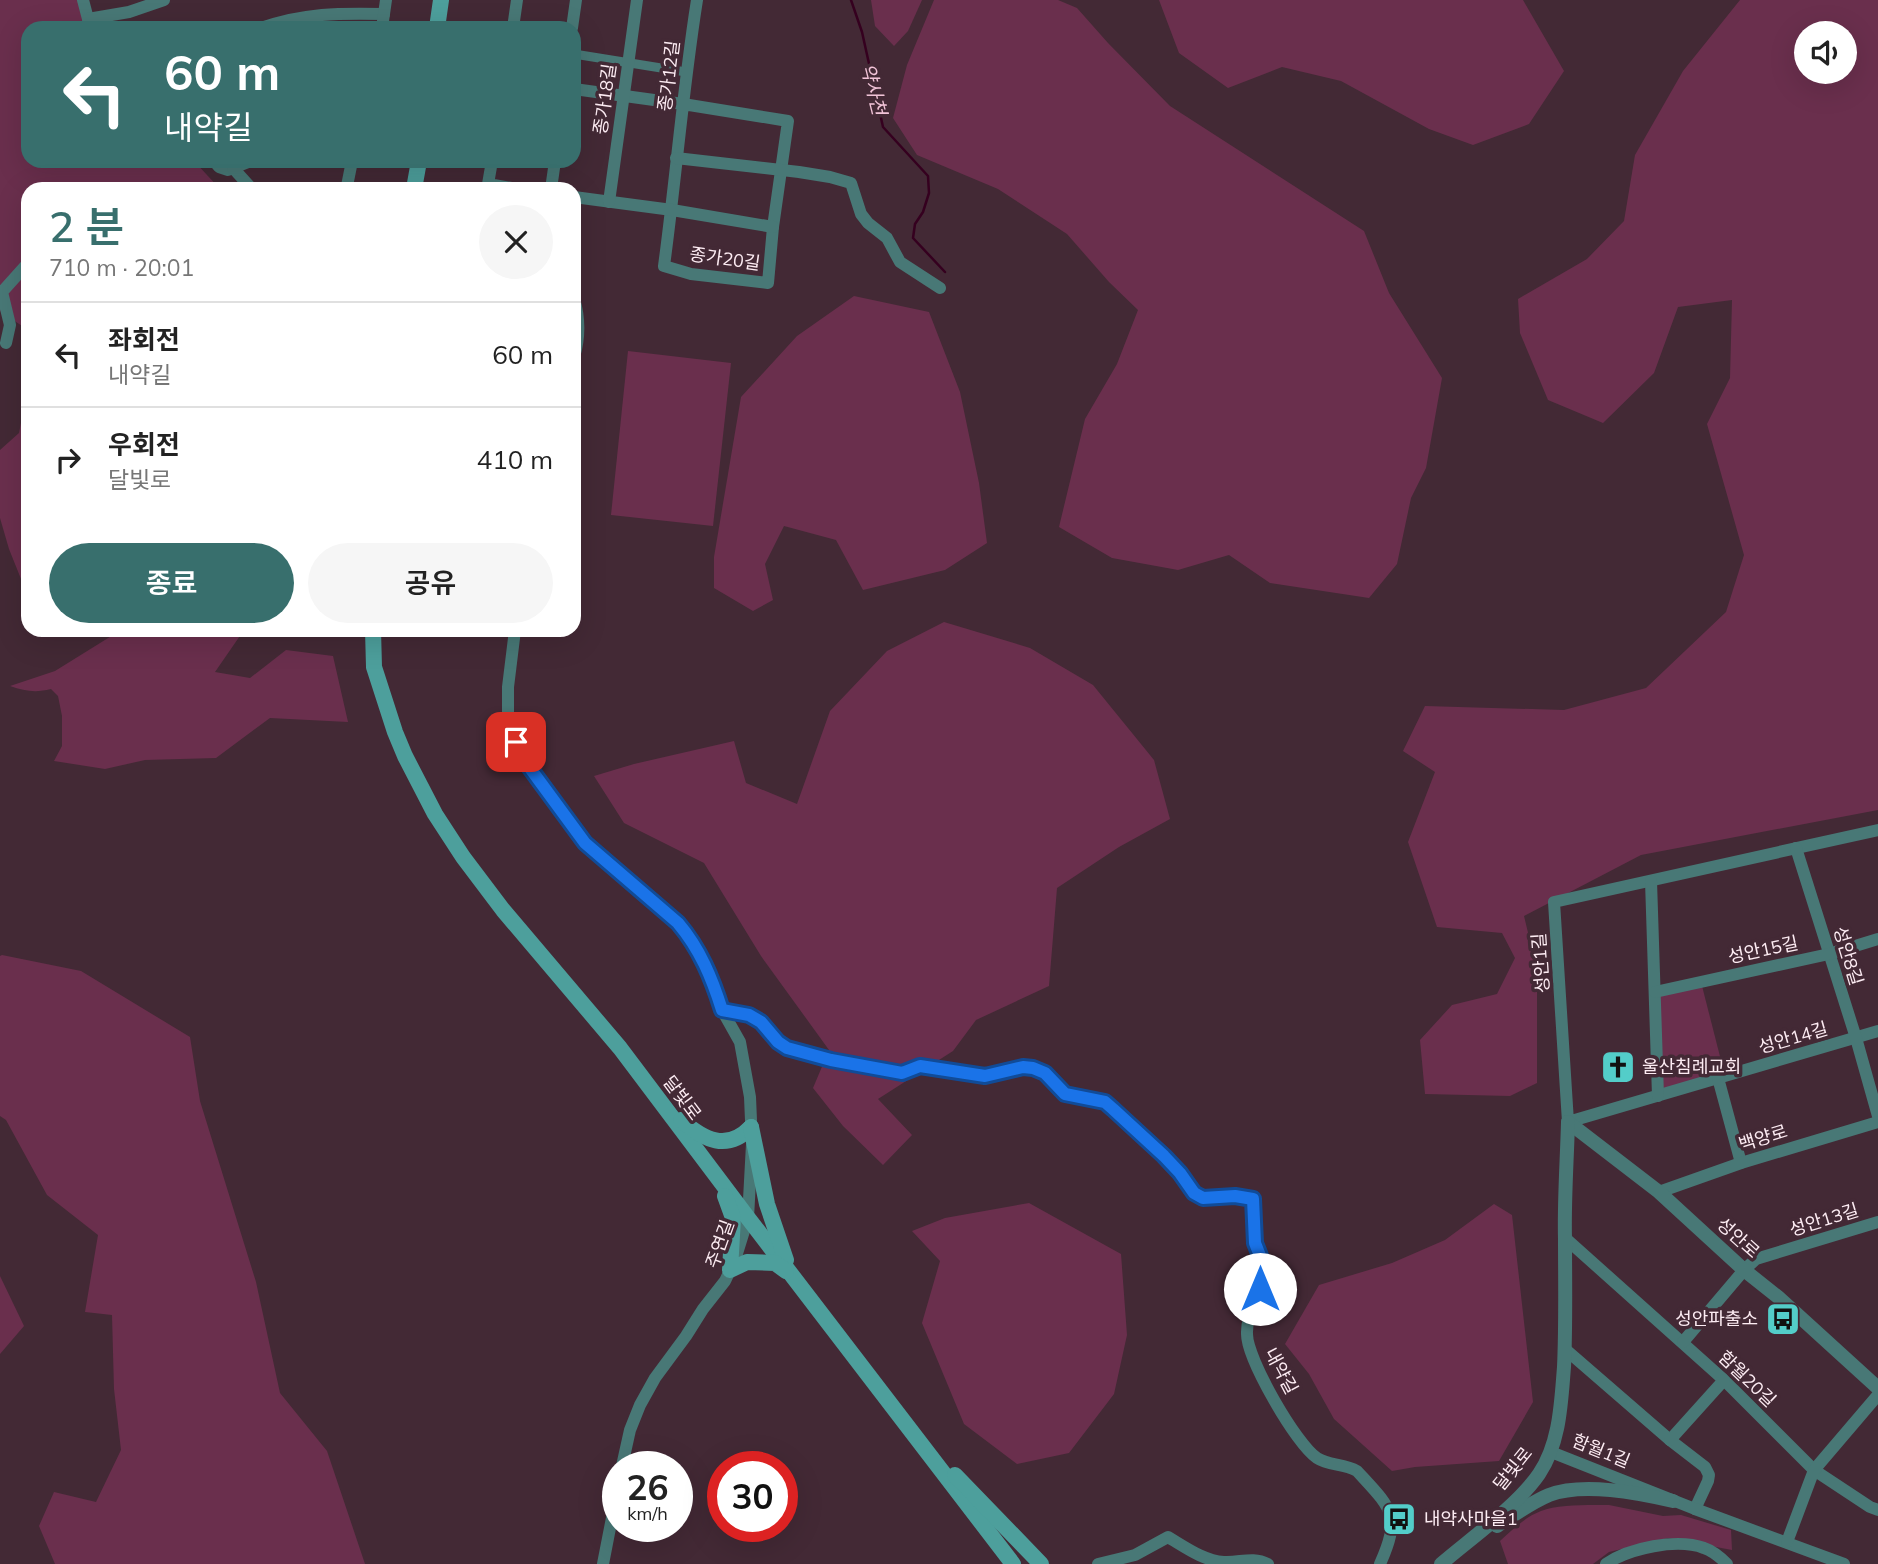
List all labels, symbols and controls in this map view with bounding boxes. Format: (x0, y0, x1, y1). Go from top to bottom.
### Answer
map controls (1794, 21, 1857, 84)
button: sound (1794, 21, 1857, 84)
street label: 종가12길 (653, 39, 684, 113)
text: 60 m (164, 41, 280, 102)
icon: left (49, 49, 140, 140)
water label: 약사천 (856, 61, 892, 119)
street label: 종가18길 (588, 62, 621, 136)
text: 내약길 (164, 107, 252, 147)
text: 2 분 (49, 200, 124, 253)
button: close (479, 205, 553, 279)
street label: 종가20길 (688, 242, 762, 275)
text: 710 m · 20:01 (49, 253, 194, 282)
text: 좌회전 (108, 323, 180, 356)
icon: left (49, 336, 87, 374)
text: 60 m (492, 338, 553, 371)
text: 내약길 (108, 360, 171, 389)
text: 우회전 (108, 428, 180, 461)
icon: right (49, 441, 87, 479)
text: 410 m (477, 443, 553, 476)
text: 달빛로 (108, 465, 171, 494)
button: 종료 (49, 543, 294, 623)
button: 공유 (308, 543, 553, 623)
pin (486, 712, 546, 772)
icon: arrive (497, 723, 535, 761)
street label: 성안8길 (1829, 924, 1868, 988)
street label: 성안15길 (1726, 931, 1800, 968)
street label: 성안1길 (1527, 932, 1554, 994)
street label: 성안14길 (1755, 1017, 1830, 1058)
church icon: 울산침례교회 (1599, 1048, 1637, 1086)
place label: 울산침례교회 (1642, 1055, 1741, 1078)
street label: 달빛로 (658, 1071, 707, 1124)
street label: 백양로 (1736, 1119, 1790, 1156)
street label: 성안13길 (1786, 1198, 1861, 1241)
street label: 성안로 (1712, 1212, 1764, 1263)
street label: 주연길 (700, 1217, 739, 1271)
position arrow (1223, 1252, 1297, 1326)
bus stop icon: 성안파출소 (1764, 1300, 1802, 1338)
place label: 성안파출소 (1675, 1307, 1758, 1330)
street label: 내약길 (1260, 1343, 1303, 1398)
street label: 함월20길 (1714, 1346, 1781, 1412)
street label: 함월1길 (1569, 1429, 1634, 1473)
street label: 달빛로 (1488, 1442, 1537, 1495)
speed limit sign: 30 (707, 1451, 798, 1542)
text: 26 (626, 1465, 669, 1509)
bus stop icon: 내약사마을1 (1380, 1500, 1418, 1538)
text: km/h (627, 1502, 668, 1525)
place label: 내약사마을1 (1424, 1507, 1518, 1530)

